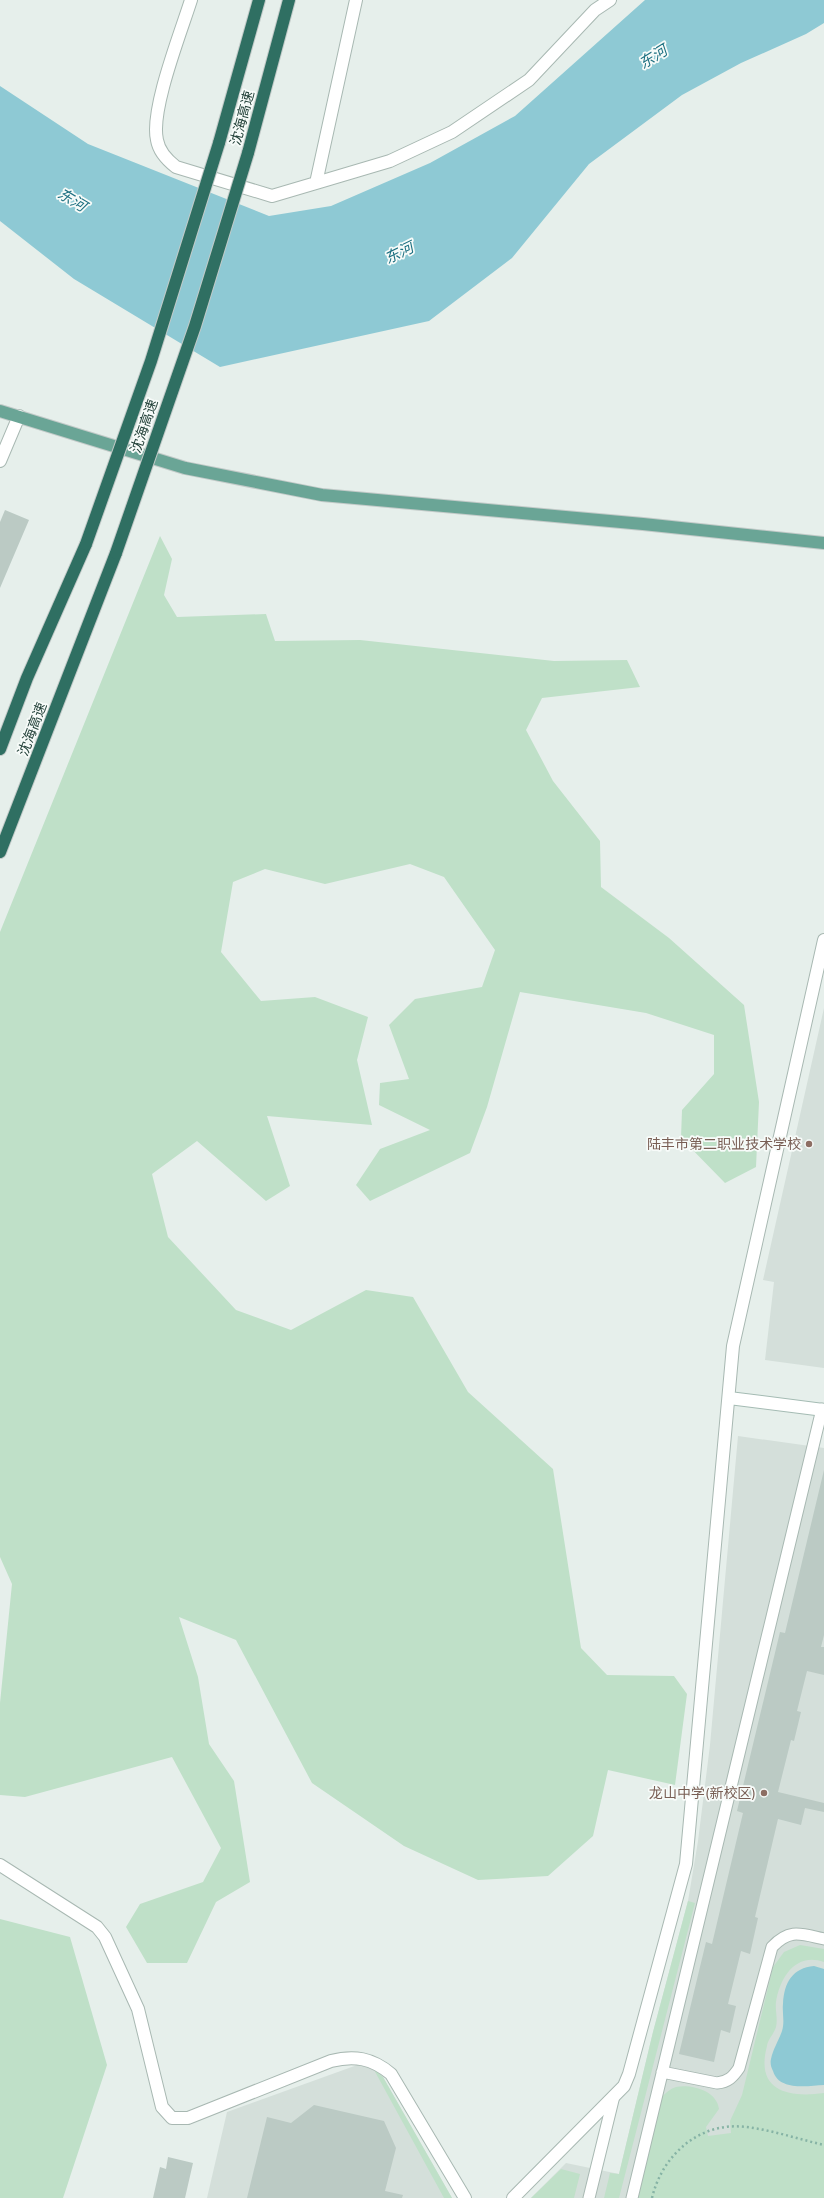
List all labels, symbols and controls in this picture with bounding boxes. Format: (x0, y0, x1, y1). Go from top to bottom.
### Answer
water label: 东河 (635, 39, 673, 73)
street label: 沈海高速 (226, 89, 258, 147)
water label: 东河 (55, 184, 93, 217)
water label: 东河 (381, 236, 419, 268)
street label: 沈海高速 (126, 397, 162, 455)
street label: 沈海高速 (14, 700, 50, 758)
place label: 陆丰市第二职业技术学校 (647, 1135, 801, 1153)
marker: 陆丰市第二职业技术学校 (804, 1139, 814, 1149)
place label: 龙山中学(新校区) (649, 1784, 756, 1802)
marker: 龙山中学(新校区) (759, 1788, 769, 1798)

